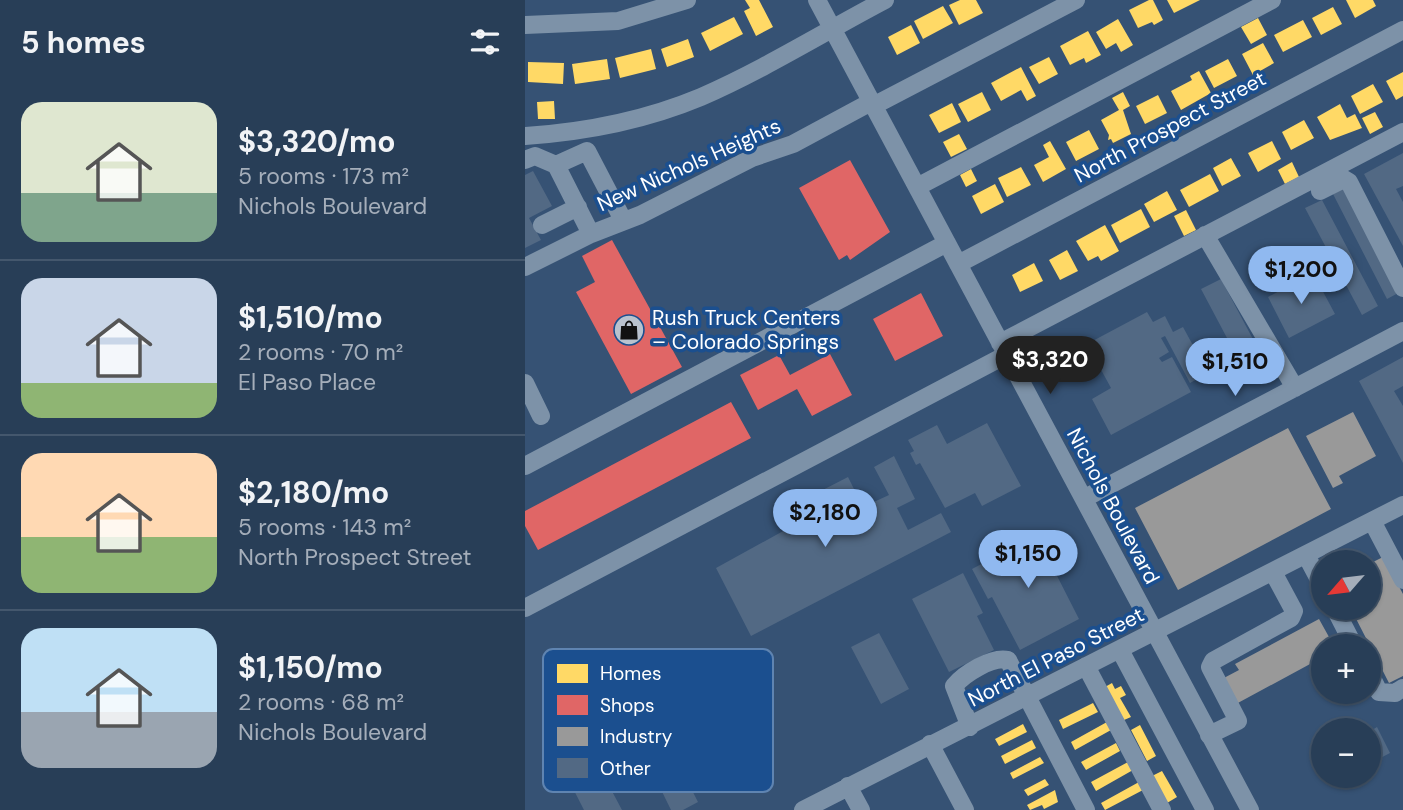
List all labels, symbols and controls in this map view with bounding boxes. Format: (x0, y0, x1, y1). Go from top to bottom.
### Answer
text: 5 homes (21, 23, 146, 62)
icon: filters (466, 23, 504, 61)
street label: North Prospect Street (1069, 65, 1271, 189)
street label: New Nichols Heights (593, 112, 785, 218)
text: $3,320/mo (238, 122, 396, 161)
icon: home (77, 130, 161, 214)
text: 5 rooms · 173 m² (238, 161, 409, 191)
text: Nichols Boulevard (238, 191, 427, 221)
pin: $1,200 (1244, 246, 1358, 306)
text: $1,200 (1264, 254, 1338, 284)
text: $1,510/mo (238, 298, 383, 337)
place label: Rush Truck Centers – Colorado Springs (652, 304, 841, 356)
icon: home (77, 306, 161, 390)
shop icon: Rush Truck Centers – Colorado Springs (612, 313, 646, 347)
pin: $3,320 (993, 336, 1107, 396)
text: 2 rooms · 70 m² (238, 337, 403, 367)
pin: $1,510 (1178, 338, 1292, 398)
text: $3,320 (1012, 344, 1088, 374)
text: $1,510 (1202, 346, 1268, 376)
text: El Paso Place (238, 367, 376, 397)
street label: Nichols Boulevard (1060, 423, 1166, 589)
text: $2,180/mo (238, 473, 389, 512)
icon: home (77, 481, 161, 565)
pin: $2,180 (768, 490, 882, 549)
text: $2,180 (789, 497, 861, 527)
text: 5 rooms · 143 m² (238, 512, 411, 542)
pin: $1,150 (971, 530, 1085, 590)
text: $1,150 (995, 538, 1061, 568)
text: North Prospect Street (238, 542, 472, 572)
north arrow (1311, 550, 1381, 620)
map controls (1311, 550, 1381, 788)
street label: North El Paso Street (963, 600, 1149, 714)
button: + (1311, 634, 1381, 704)
text: $1,150/mo (238, 648, 383, 687)
legend (543, 649, 773, 792)
icon: home (77, 656, 161, 740)
text: Homes (600, 661, 661, 686)
text: 2 rooms · 68 m² (238, 687, 404, 717)
text: Shops (600, 693, 655, 718)
text: Nichols Boulevard (238, 717, 427, 747)
button: − (1311, 718, 1381, 788)
text: Industry (600, 724, 673, 749)
text: Other (600, 756, 651, 781)

